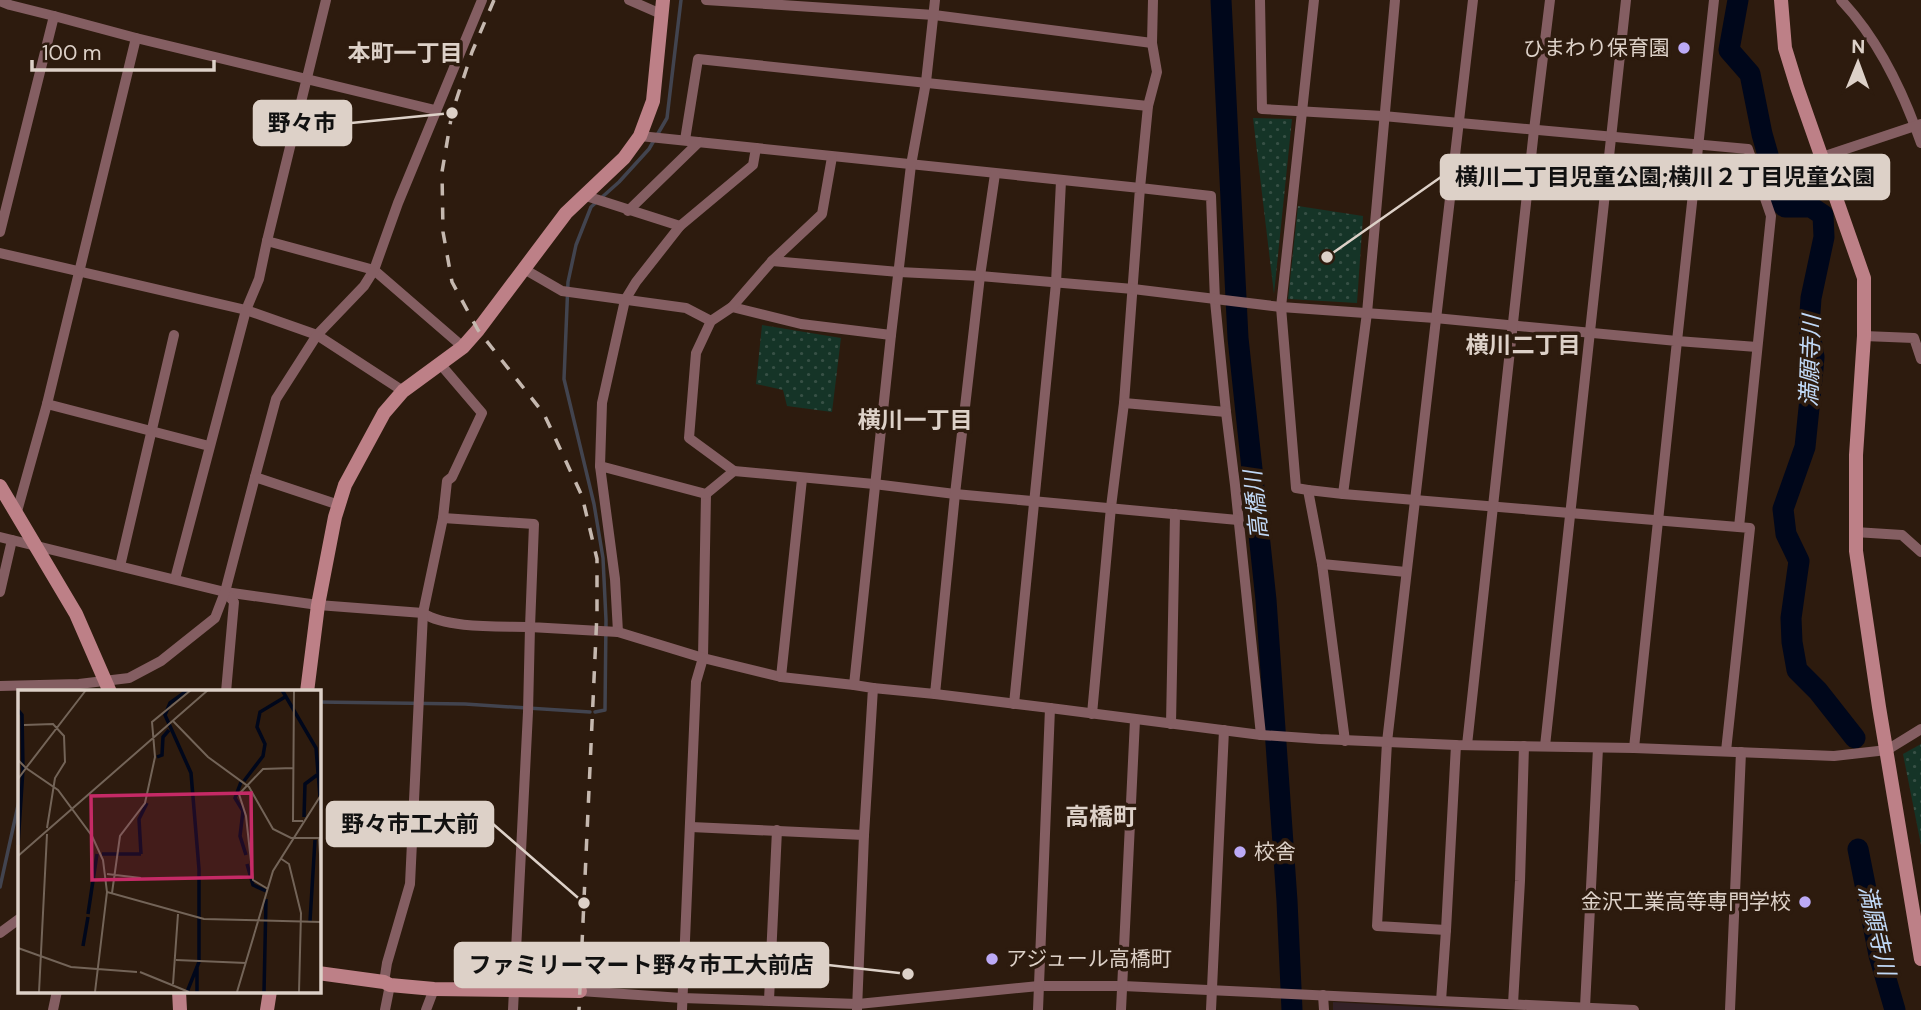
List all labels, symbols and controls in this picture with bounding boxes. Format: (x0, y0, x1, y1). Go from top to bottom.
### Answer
scale bar (32, 28, 214, 72)
north arrow (1823, 28, 1893, 98)
place label: ひまわり保育園 (1523, 34, 1670, 62)
text: N (1851, 34, 1865, 59)
district label: 本町一丁目 (348, 38, 463, 68)
text: 100 m (42, 39, 102, 67)
marker: ひまわり保育園 (1676, 40, 1692, 56)
callout: 野々市 (254, 101, 351, 145)
text: 野々市 (268, 108, 337, 138)
callout: 横川二丁目児童公園;横川２丁目児童公園 (1441, 155, 1889, 199)
text: 横川二丁目児童公園;横川２丁目児童公園 (1455, 162, 1875, 192)
water label: 満願寺川 (1793, 312, 1827, 407)
district label: 横川二丁目 (1466, 330, 1581, 360)
district label: 横川一丁目 (858, 405, 973, 435)
water label: 高橋川 (1237, 466, 1275, 541)
inset map (18, 690, 320, 992)
district label: 高橋町 (1065, 801, 1137, 832)
callout: 野々市工大前 (327, 802, 493, 846)
text: 野々市工大前 (341, 809, 479, 839)
place label: 校舎 (1254, 838, 1296, 866)
marker: 校舎 (1232, 844, 1248, 860)
water label: 満願寺川 (1852, 882, 1903, 981)
place label: 金沢工業高等専門学校 (1581, 888, 1791, 916)
marker: 金沢工業高等専門学校 (1797, 894, 1813, 910)
callout: ファミリーマート野々市工大前店 (455, 943, 828, 987)
place label: アジュール高橋町 (1006, 945, 1172, 973)
text: ファミリーマート野々市工大前店 (469, 950, 814, 980)
marker: アジュール高橋町 (984, 951, 1000, 967)

